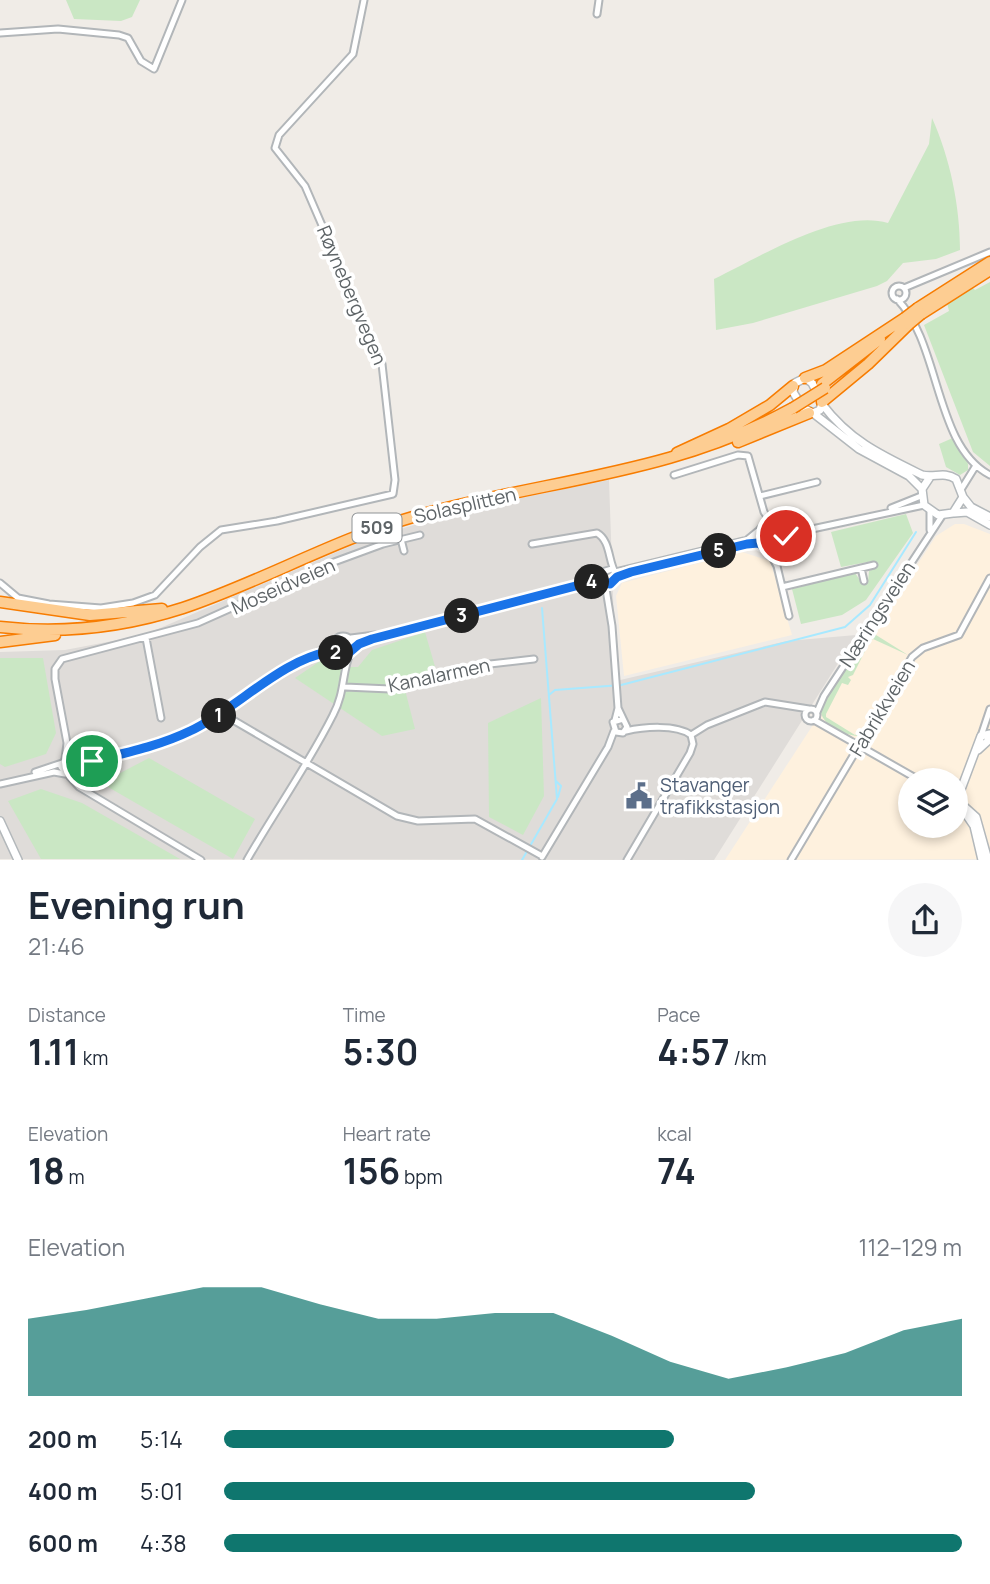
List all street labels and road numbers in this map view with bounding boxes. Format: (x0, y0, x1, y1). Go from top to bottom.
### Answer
street label: Røynebergvegen (311, 221, 393, 369)
street label: Solasplitten (411, 481, 519, 529)
road number: 509 (352, 514, 402, 542)
street label: Moseidveien (227, 552, 339, 620)
street label: Næringsveien (833, 556, 921, 672)
street label: Kanalarmen (386, 652, 492, 698)
street label: Fabrikkveien (843, 655, 921, 761)

